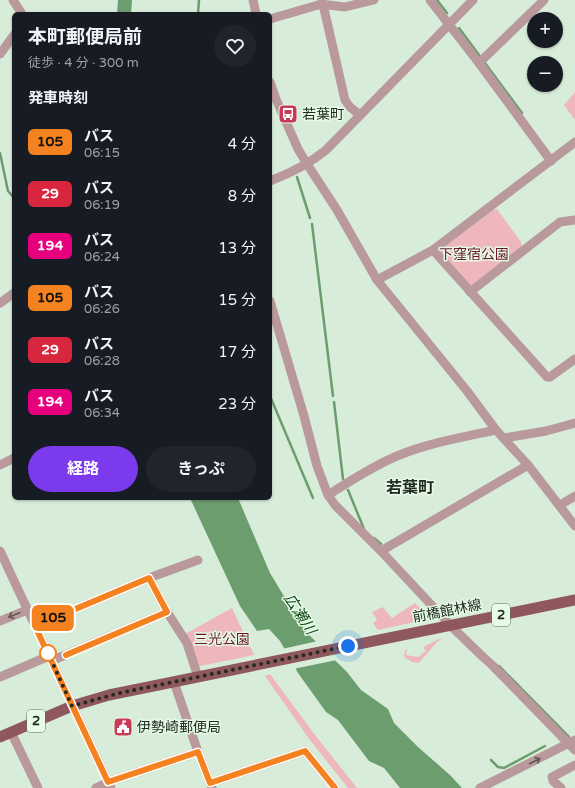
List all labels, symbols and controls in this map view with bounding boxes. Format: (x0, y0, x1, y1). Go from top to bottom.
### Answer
map controls (527, 12, 563, 92)
button: + (527, 12, 563, 48)
button: heart (214, 25, 256, 67)
text: 本町郵便局前 (28, 26, 142, 48)
text: 徒歩 · 4 分 · 300 m (28, 55, 139, 71)
button: − (527, 56, 563, 92)
text: 発車時刻 (28, 89, 88, 107)
bus stop icon: 若葉町 (277, 103, 299, 125)
place label: 若葉町 (302, 106, 344, 123)
text: バス (84, 127, 114, 145)
text: 105 (37, 133, 63, 150)
text: 4 分 (228, 135, 256, 153)
text: 06:15 (84, 145, 120, 161)
text: バス (84, 179, 114, 197)
text: 29 (41, 185, 59, 202)
text: 8 分 (228, 187, 256, 205)
text: 06:19 (84, 197, 120, 213)
text: バス (84, 231, 114, 249)
text: 194 (37, 237, 63, 254)
text: 13 分 (218, 239, 256, 257)
park label: 下窪宿公園 (439, 246, 509, 263)
text: 06:24 (84, 249, 120, 265)
text: バス (84, 283, 114, 301)
text: 105 (37, 289, 63, 306)
text: 15 分 (218, 291, 256, 309)
text: 06:26 (84, 301, 120, 317)
text: バス (84, 335, 114, 353)
text: 29 (41, 341, 59, 358)
text: 17 分 (218, 343, 256, 361)
text: 06:28 (84, 353, 120, 369)
text: バス (84, 387, 114, 405)
text: 194 (37, 393, 63, 410)
text: 23 分 (218, 395, 256, 413)
text: 06:34 (84, 405, 120, 421)
button: 経路 (28, 446, 138, 492)
button: きっぷ (146, 446, 256, 492)
district label: 若葉町 (386, 478, 434, 498)
water label: 広瀬川 (280, 590, 321, 639)
street label: 前橋館林線 (411, 596, 483, 626)
road number: 2 (492, 604, 510, 626)
line badge: 105 (30, 605, 76, 631)
text: 105 (40, 609, 66, 626)
one-way arrow (8, 612, 20, 620)
park label: 三光公園 (194, 631, 250, 648)
your location (338, 636, 358, 656)
unlabelled marker (39, 644, 57, 662)
road number: 2 (27, 710, 45, 732)
public building icon: 伊勢崎郵便局 (112, 716, 134, 738)
place label: 伊勢崎郵便局 (137, 719, 221, 736)
one-way arrow (528, 757, 540, 764)

